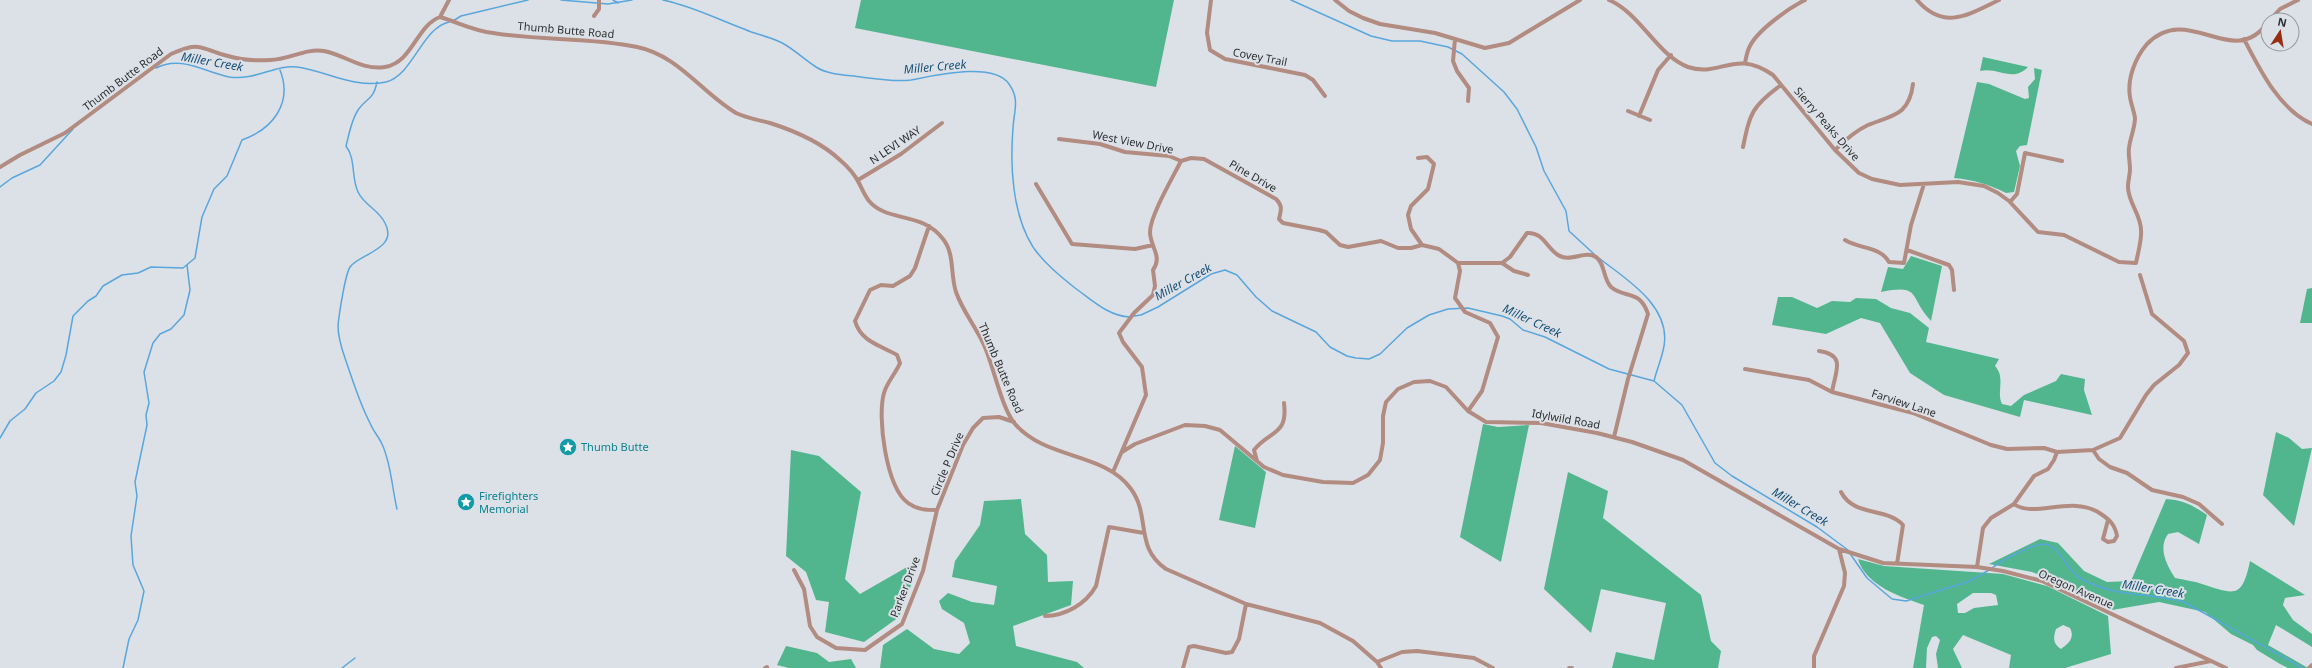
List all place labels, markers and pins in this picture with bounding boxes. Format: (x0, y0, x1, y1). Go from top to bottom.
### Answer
place icon: Thumb Butte (558, 437, 578, 457)
place label: Thumb Butte (581, 439, 649, 454)
place label: Firefighters Memorial (479, 488, 538, 516)
place icon: Firefighters Memorial (456, 492, 476, 512)

